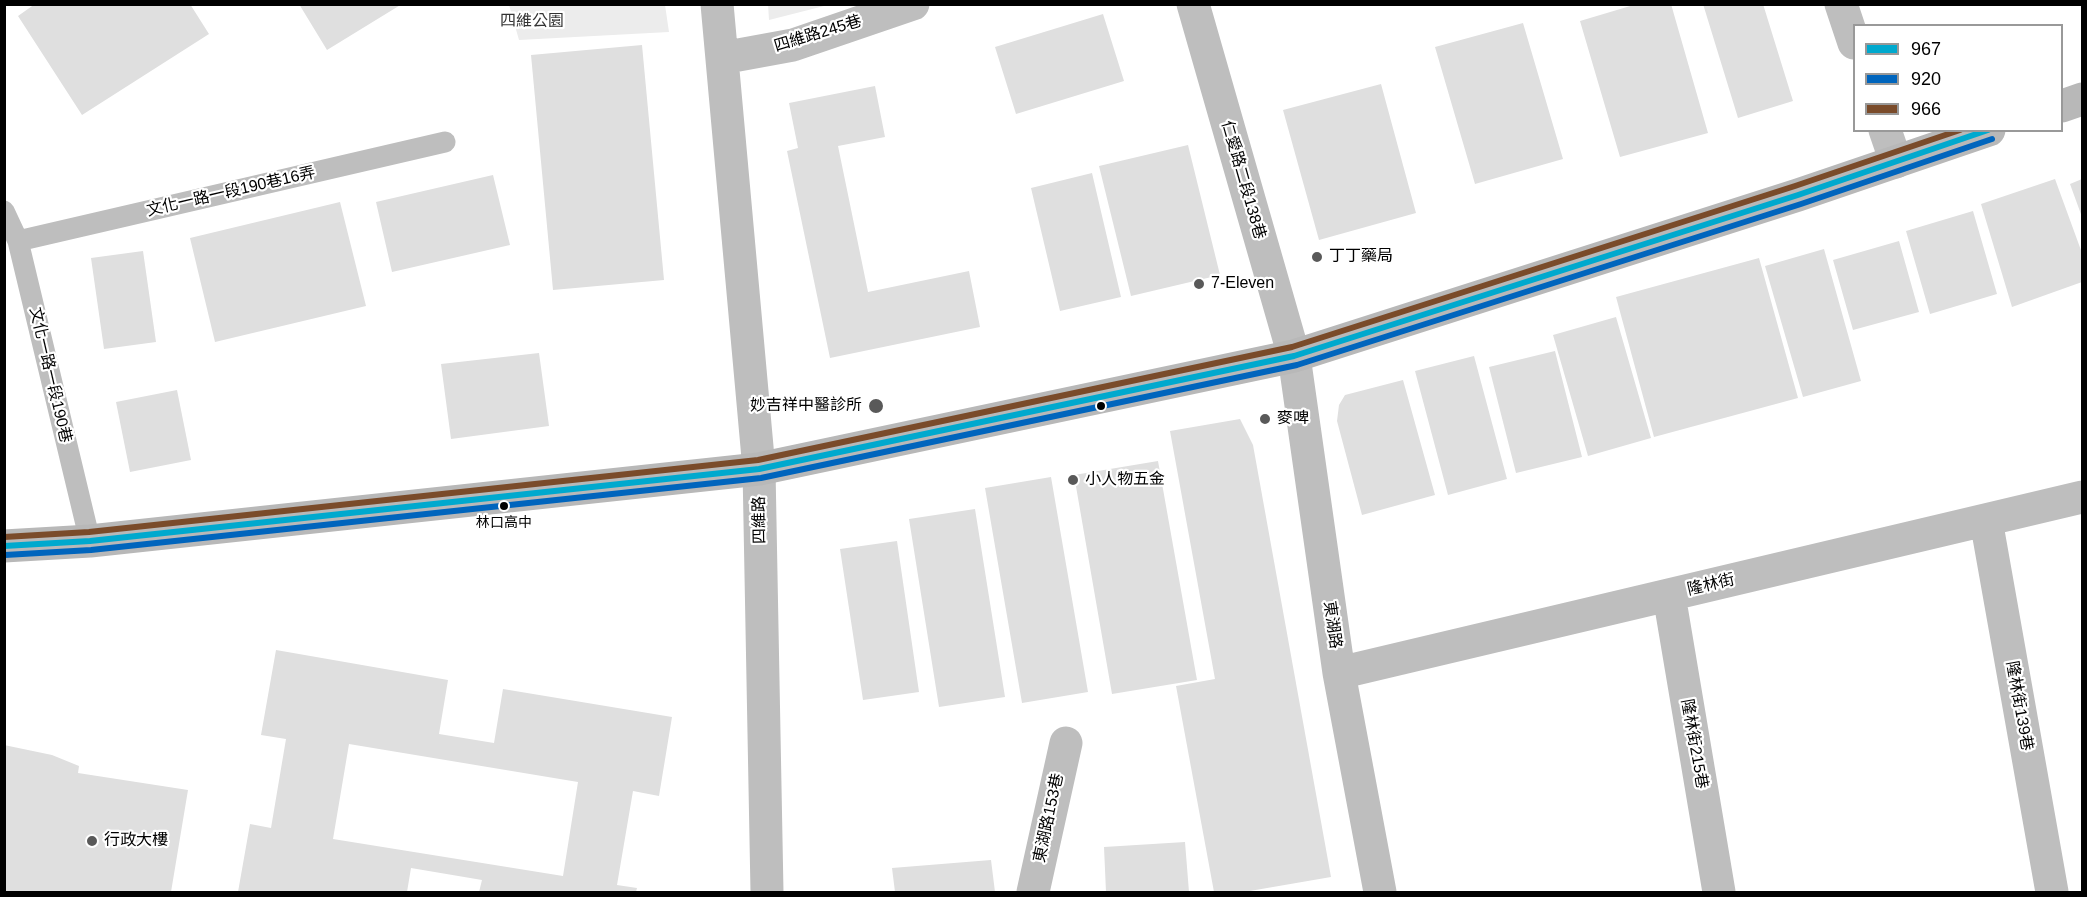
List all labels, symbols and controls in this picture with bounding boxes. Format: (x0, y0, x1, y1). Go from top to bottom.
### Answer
park label: 四維公園 (500, 12, 564, 32)
street label: 四維路245巷 (772, 12, 864, 56)
legend (1853, 24, 2063, 132)
text: 967 (1911, 39, 1941, 59)
text: 920 (1911, 69, 1941, 89)
text: 966 (1911, 99, 1941, 119)
street label: 仁愛路二段138巷 (1217, 118, 1269, 242)
street label: 文化一路一段190巷16弄 (145, 163, 317, 221)
place label: 丁丁藥局 (1329, 247, 1393, 267)
marker: 丁丁藥局 (1310, 250, 1324, 264)
place label: 7-Eleven (1211, 274, 1274, 294)
marker: 7-Eleven (1192, 277, 1206, 291)
street label: 文化一路一段190巷 (25, 305, 75, 445)
place label: 妙吉祥中醫診所 (750, 396, 862, 416)
marker: 妙吉祥中醫診所 (867, 397, 885, 415)
unlabelled marker (1095, 400, 1107, 412)
place label: 麥啤 (1277, 409, 1309, 429)
marker: 麥啤 (1258, 412, 1272, 426)
place label: 小人物五金 (1085, 470, 1165, 490)
marker: 小人物五金 (1066, 473, 1080, 487)
street label: 四維路 (750, 496, 770, 544)
marker: 林口高中 (498, 500, 510, 512)
place label: 林口高中 (476, 515, 532, 531)
street label: 隆林街 (1685, 570, 1737, 600)
street label: 東湖路 (1319, 600, 1345, 650)
street label: 隆林街139巷 (2002, 660, 2036, 752)
street label: 隆林街215巷 (1677, 698, 1711, 790)
street label: 東湖路153巷 (1030, 772, 1068, 864)
place label: 行政大樓 (104, 831, 168, 851)
marker: 行政大樓 (85, 834, 99, 848)

